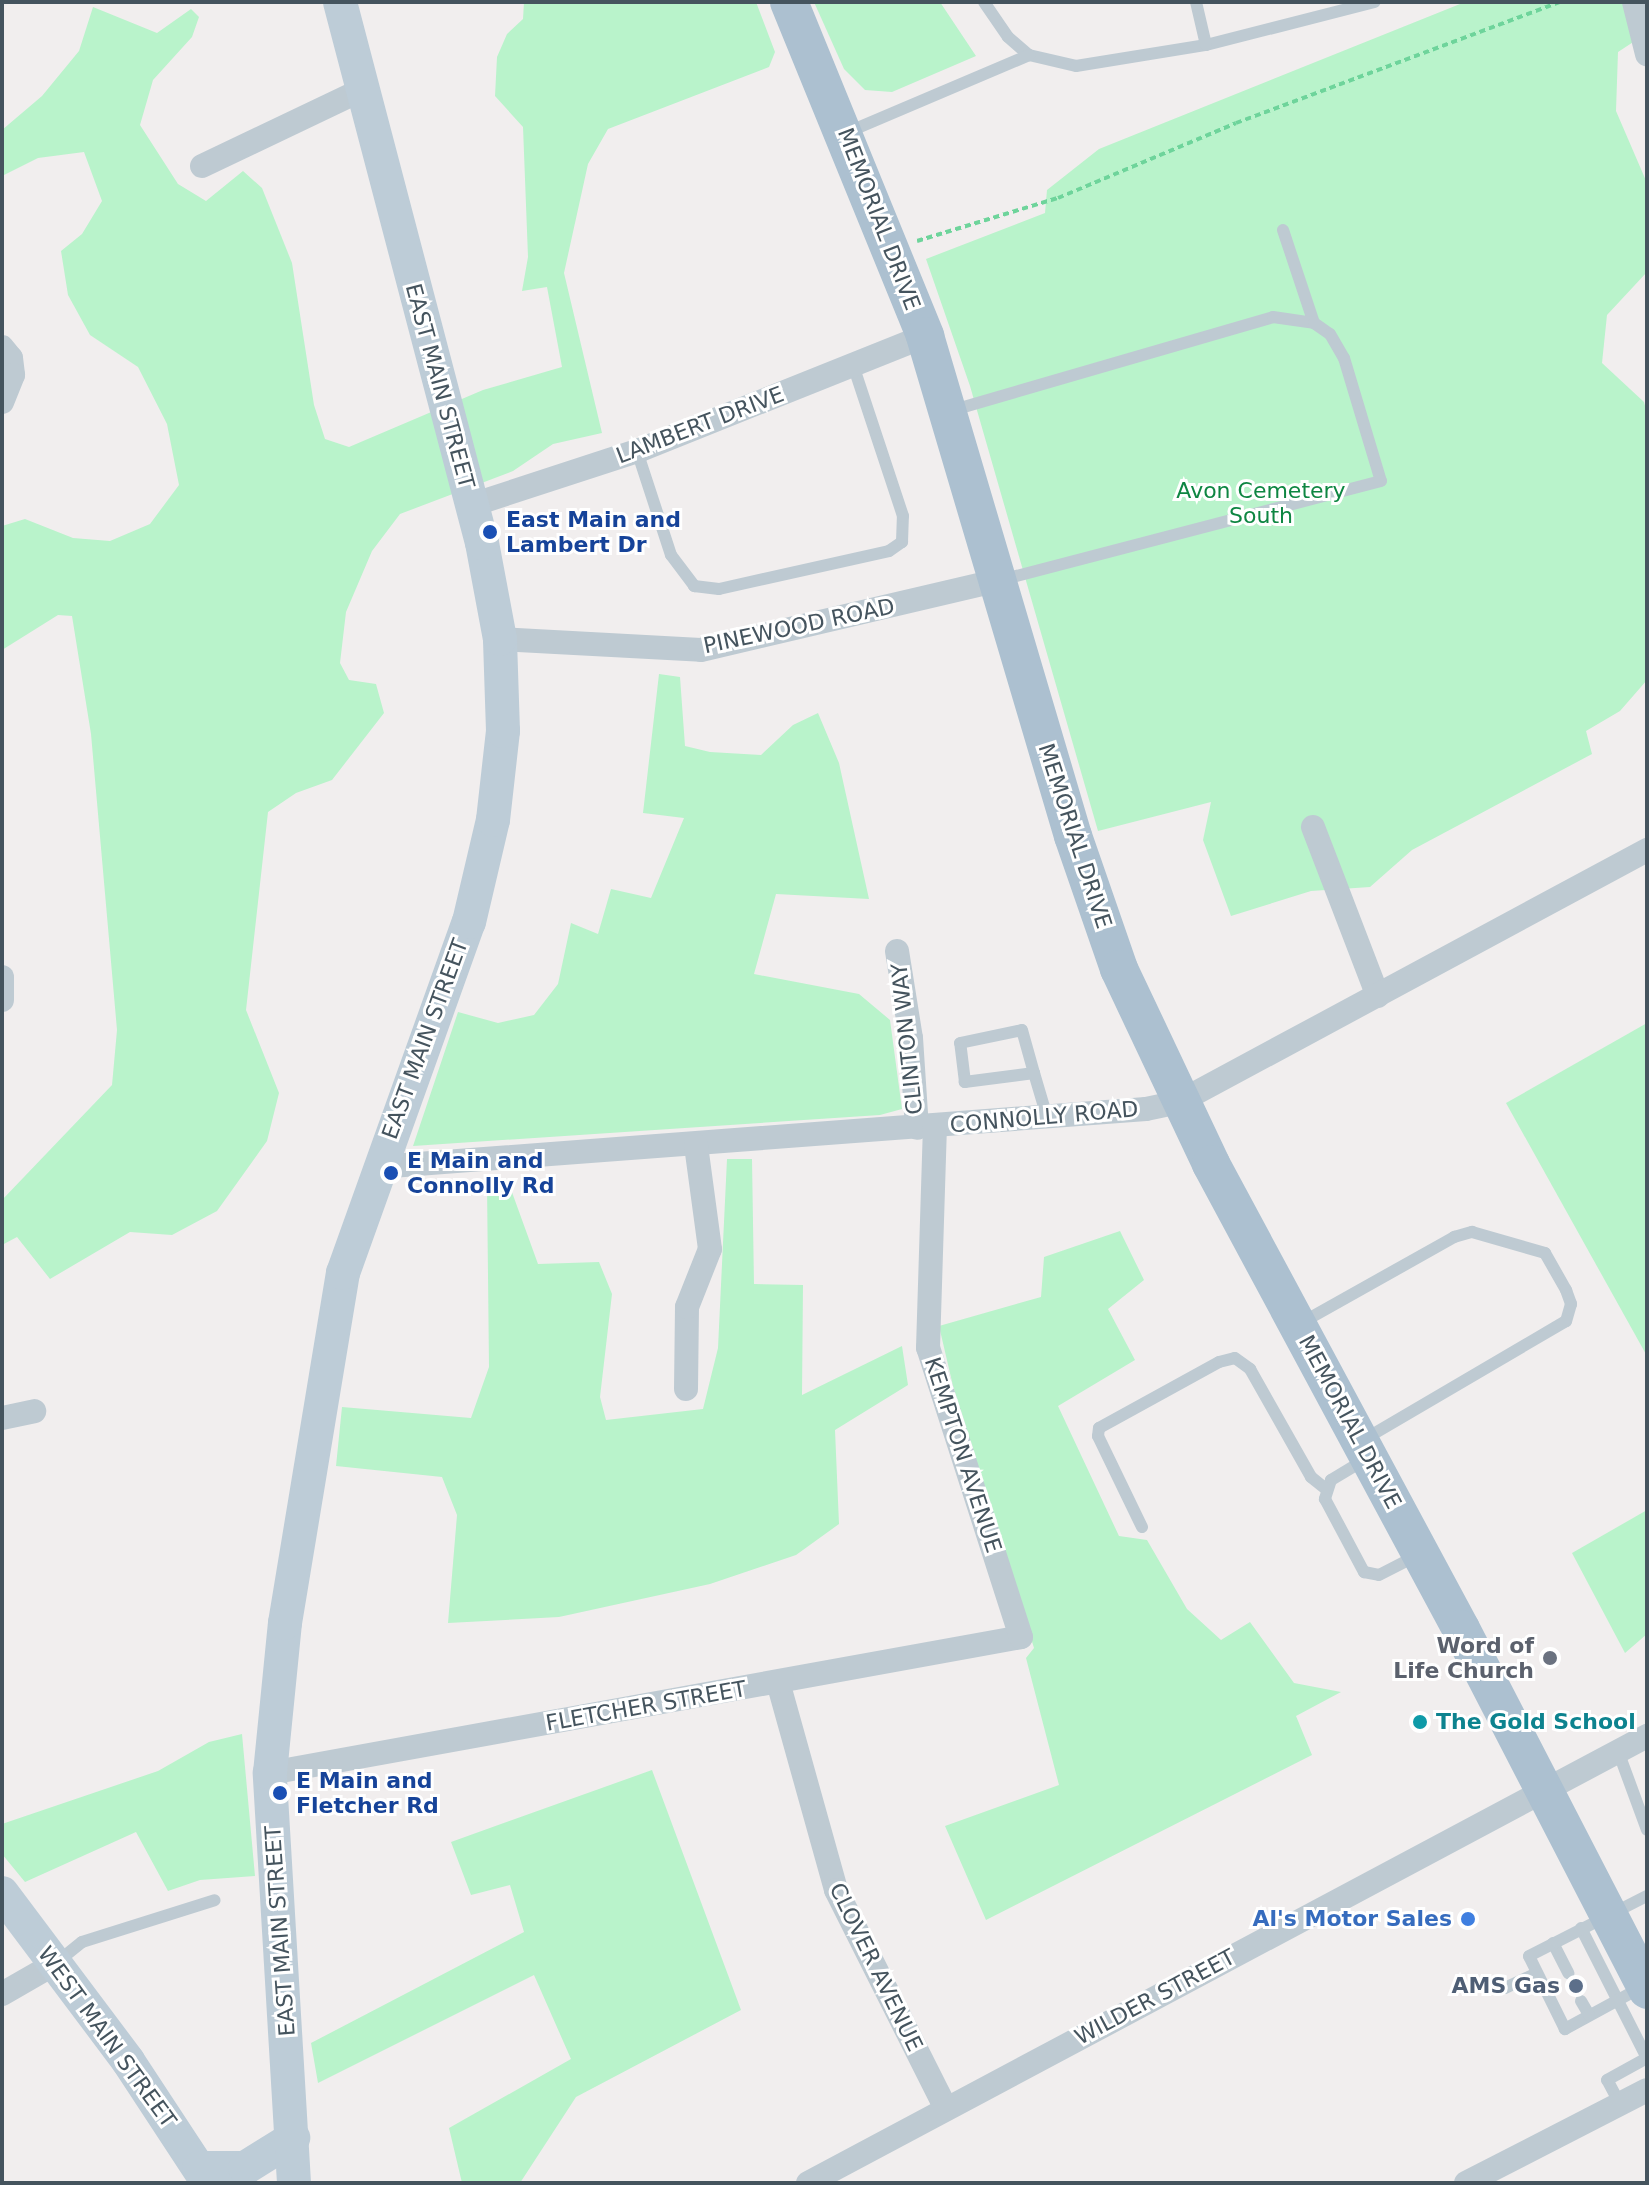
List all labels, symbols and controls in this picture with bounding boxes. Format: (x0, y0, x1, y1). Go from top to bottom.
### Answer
street label: MEMORIAL DRIVE (832, 124, 926, 314)
street label: EAST MAIN STREET (400, 281, 480, 491)
street label: LAMBERT DRIVE (612, 381, 788, 469)
park label: Avon Cemetery South (1176, 477, 1346, 528)
place label: East Main and Lambert Dr (506, 506, 681, 558)
marker: East Main and Lambert Dr (481, 523, 499, 541)
street label: PINEWOOD ROAD (701, 593, 897, 659)
street label: MEMORIAL DRIVE (1033, 740, 1117, 932)
street label: EAST MAIN STREET (376, 935, 474, 1143)
street label: CLINTON WAY (886, 962, 928, 1116)
street label: CONNOLLY ROAD (949, 1096, 1139, 1138)
place label: E Main and Connolly Rd (407, 1147, 554, 1198)
marker: E Main and Connolly Rd (382, 1164, 400, 1182)
street label: MEMORIAL DRIVE (1293, 1331, 1407, 1513)
street label: KEMPTON AVENUE (919, 1354, 1007, 1556)
place label: Word of Life Church (1393, 1632, 1534, 1684)
marker: Word of Life Church (1541, 1649, 1559, 1667)
street label: FLETCHER STREET (544, 1675, 748, 1737)
place label: The Gold School (1436, 1709, 1636, 1735)
marker: The Gold School (1411, 1713, 1429, 1731)
place label: E Main and Fletcher Rd (296, 1767, 439, 1818)
marker: E Main and Fletcher Rd (271, 1784, 289, 1802)
street label: EAST MAIN STREET (259, 1825, 301, 2037)
street label: CLOVER AVENUE (824, 1879, 928, 2055)
place label: Al's Motor Sales (1253, 1906, 1452, 1932)
marker: Al's Motor Sales (1459, 1910, 1477, 1928)
street label: WEST MAIN STREET (32, 1941, 182, 2133)
street label: WILDER STREET (1070, 1944, 1240, 2050)
place label: AMS Gas (1452, 1973, 1560, 1999)
marker: AMS Gas (1567, 1977, 1585, 1995)

